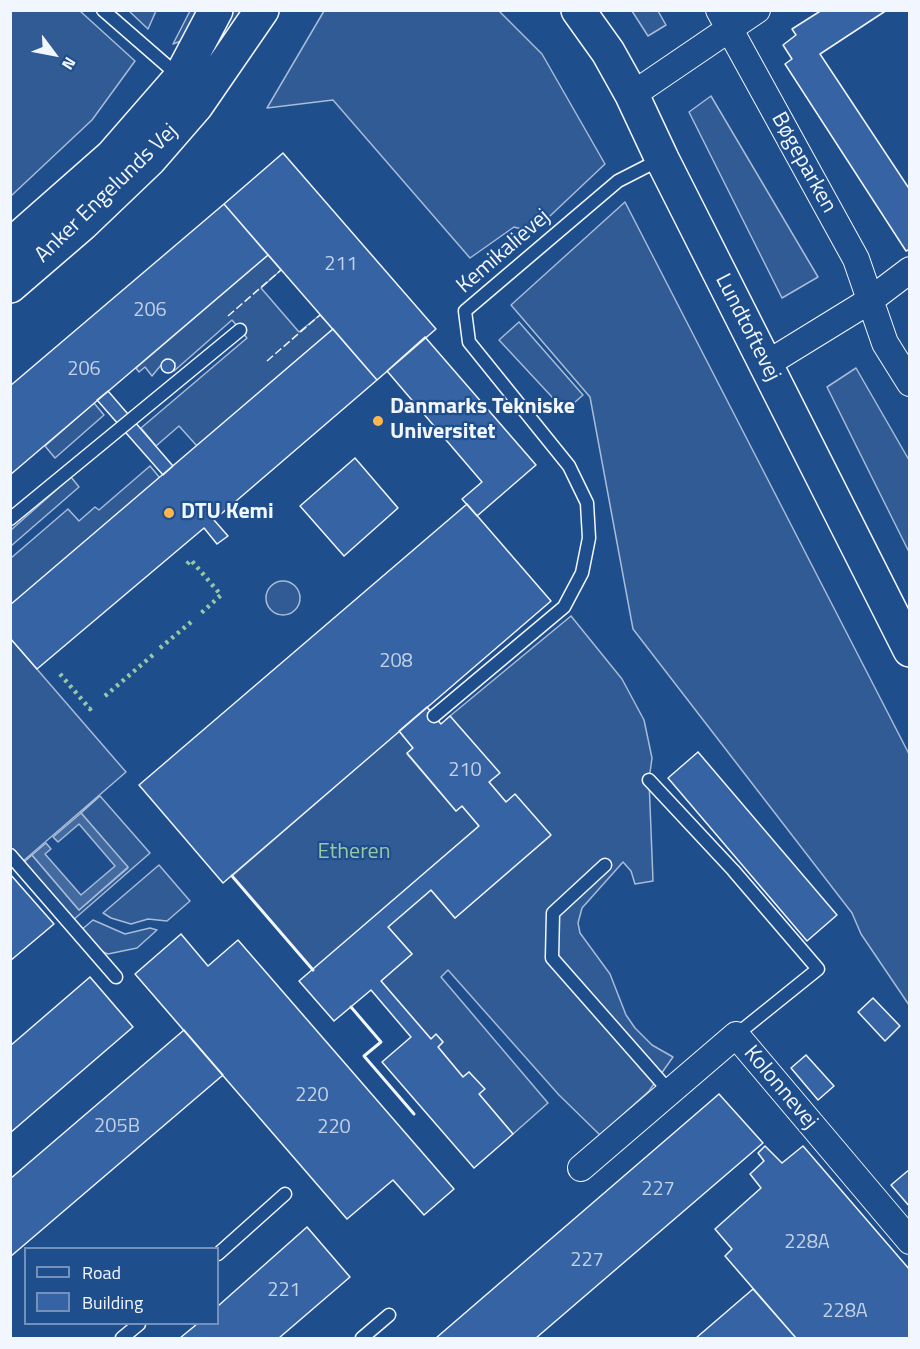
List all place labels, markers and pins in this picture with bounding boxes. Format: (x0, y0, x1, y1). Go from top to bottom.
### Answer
place label: Danmarks Tekniske Universitet (390, 395, 575, 446)
marker: Danmarks Tekniske Universitet (371, 414, 385, 428)
place label: DTU Kemi (181, 500, 274, 526)
marker: DTU Kemi (162, 506, 176, 520)

